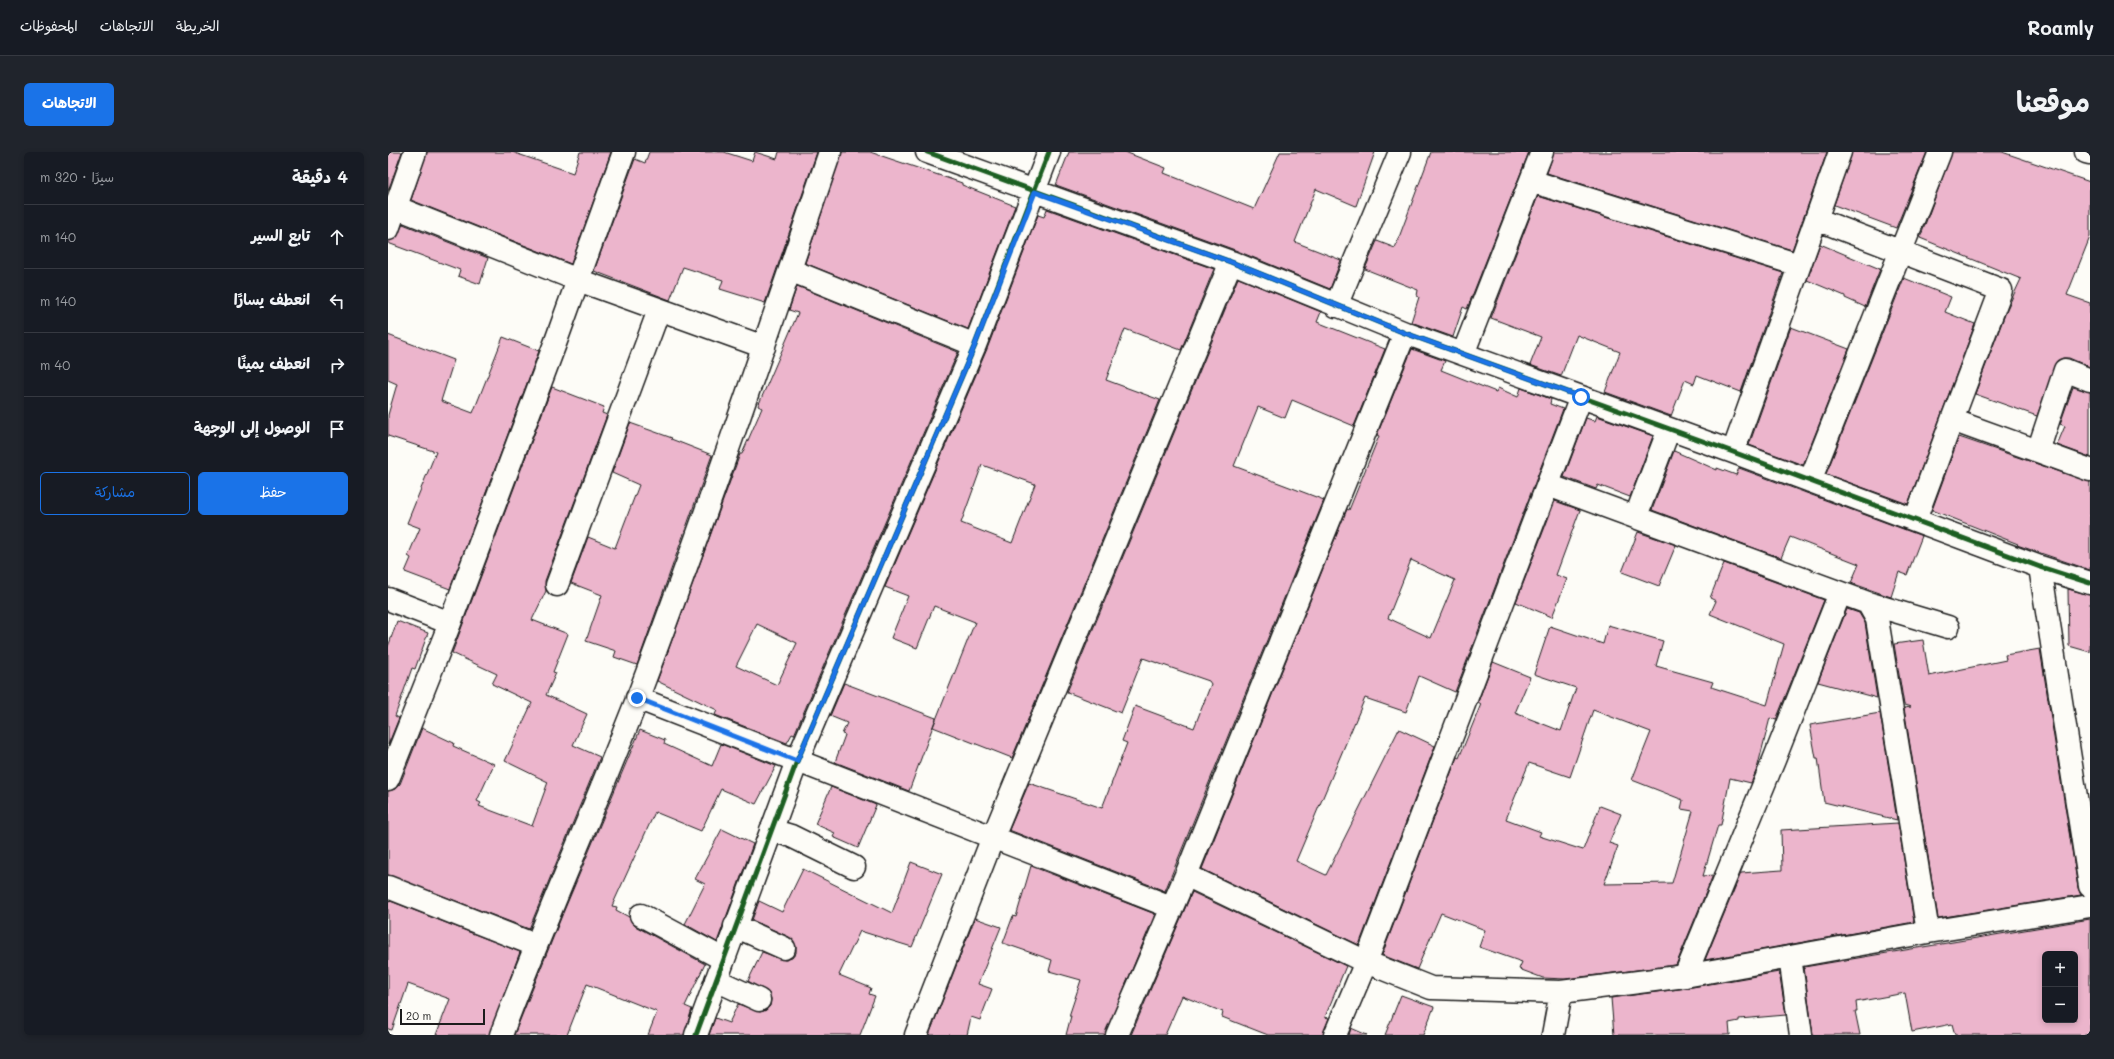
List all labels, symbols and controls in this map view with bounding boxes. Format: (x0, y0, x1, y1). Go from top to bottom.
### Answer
text: Roamly (2027, 15, 2094, 40)
text: المحفوظات (20, 16, 78, 35)
text: الاتجاهات (100, 16, 154, 35)
text: الخريطة (176, 16, 219, 35)
button: الاتجاهات (24, 83, 114, 126)
text: موقعنا (2016, 83, 2090, 119)
text: 4 دقيقة (292, 165, 348, 187)
text: سيرًا · 320 m (40, 168, 114, 185)
text: تابع السير (251, 225, 310, 245)
icon: ahead (326, 226, 348, 248)
text: 140 m (40, 228, 76, 245)
text: انعطف يسارًا (234, 289, 310, 309)
icon: left (326, 290, 348, 312)
text: 140 m (40, 292, 76, 309)
text: انعطف يمينًا (238, 353, 310, 373)
icon: right (326, 354, 348, 376)
text: 40 m (40, 356, 70, 373)
route start (1572, 388, 1590, 406)
text: الوصول إلى الوجهة (194, 417, 310, 437)
icon: arrive (326, 418, 348, 440)
button: مشاركة (40, 472, 190, 515)
button: حفظ (198, 472, 348, 515)
route end (628, 689, 646, 707)
map controls (2042, 951, 2078, 1023)
button: + (2042, 951, 2078, 987)
button: − (2042, 987, 2078, 1023)
scale bar (400, 1007, 485, 1026)
text: 20 m (406, 1008, 431, 1023)

